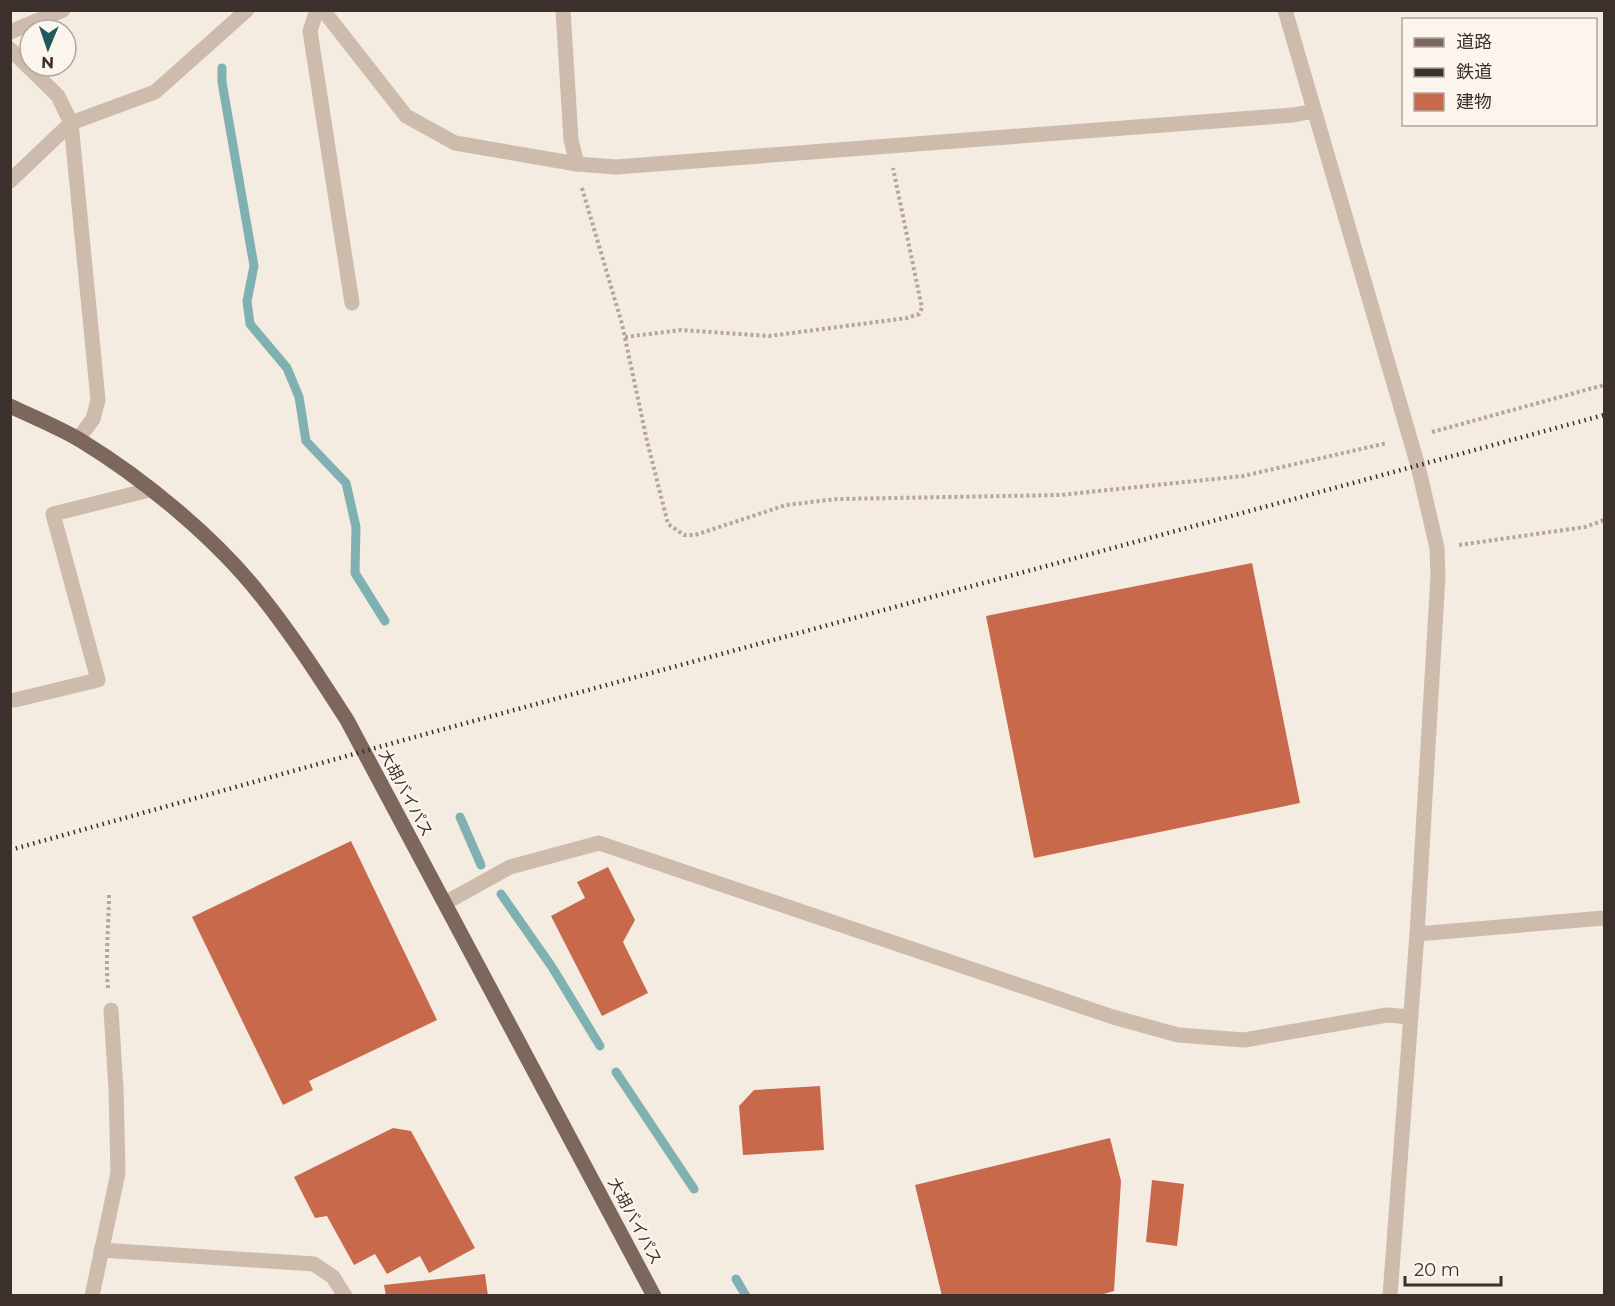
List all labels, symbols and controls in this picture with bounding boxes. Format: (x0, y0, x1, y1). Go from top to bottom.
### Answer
north arrow (18, 18, 78, 78)
legend (1402, 18, 1597, 126)
text: 道路 (1456, 31, 1492, 53)
text: N (41, 53, 54, 72)
text: 鉄道 (1456, 61, 1492, 83)
text: 建物 (1456, 91, 1492, 113)
street label: 大胡バイパス (375, 746, 437, 840)
street label: 大胡バイパス (604, 1174, 666, 1268)
scale bar (1405, 1249, 1501, 1287)
text: 20 m (1414, 1259, 1460, 1281)

